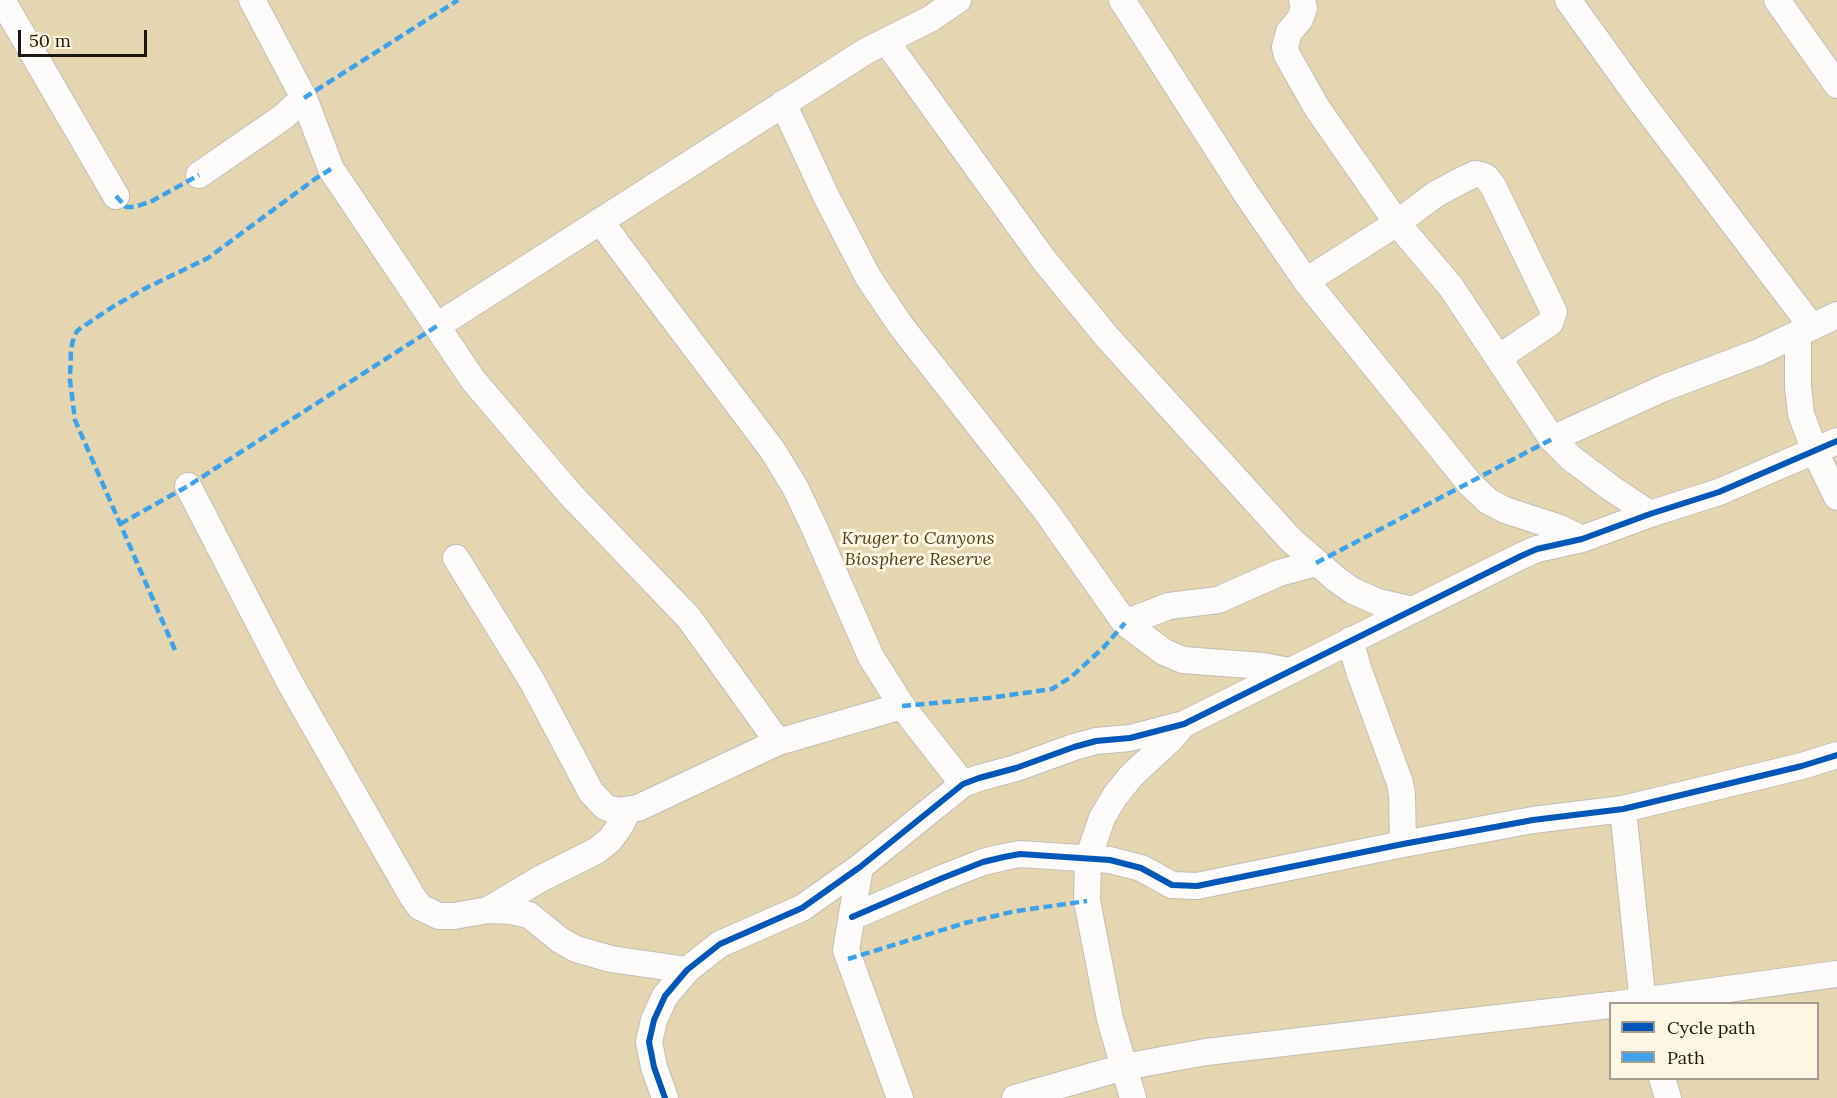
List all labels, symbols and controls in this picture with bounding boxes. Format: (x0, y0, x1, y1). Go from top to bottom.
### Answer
scale bar (21, 18, 150, 56)
text: 50 m (29, 29, 71, 52)
park label: Kruger to Canyons Biosphere Reserve (842, 528, 994, 570)
legend (1609, 1002, 1819, 1080)
text: Cycle path (1667, 1016, 1756, 1039)
text: Path (1667, 1046, 1705, 1069)

